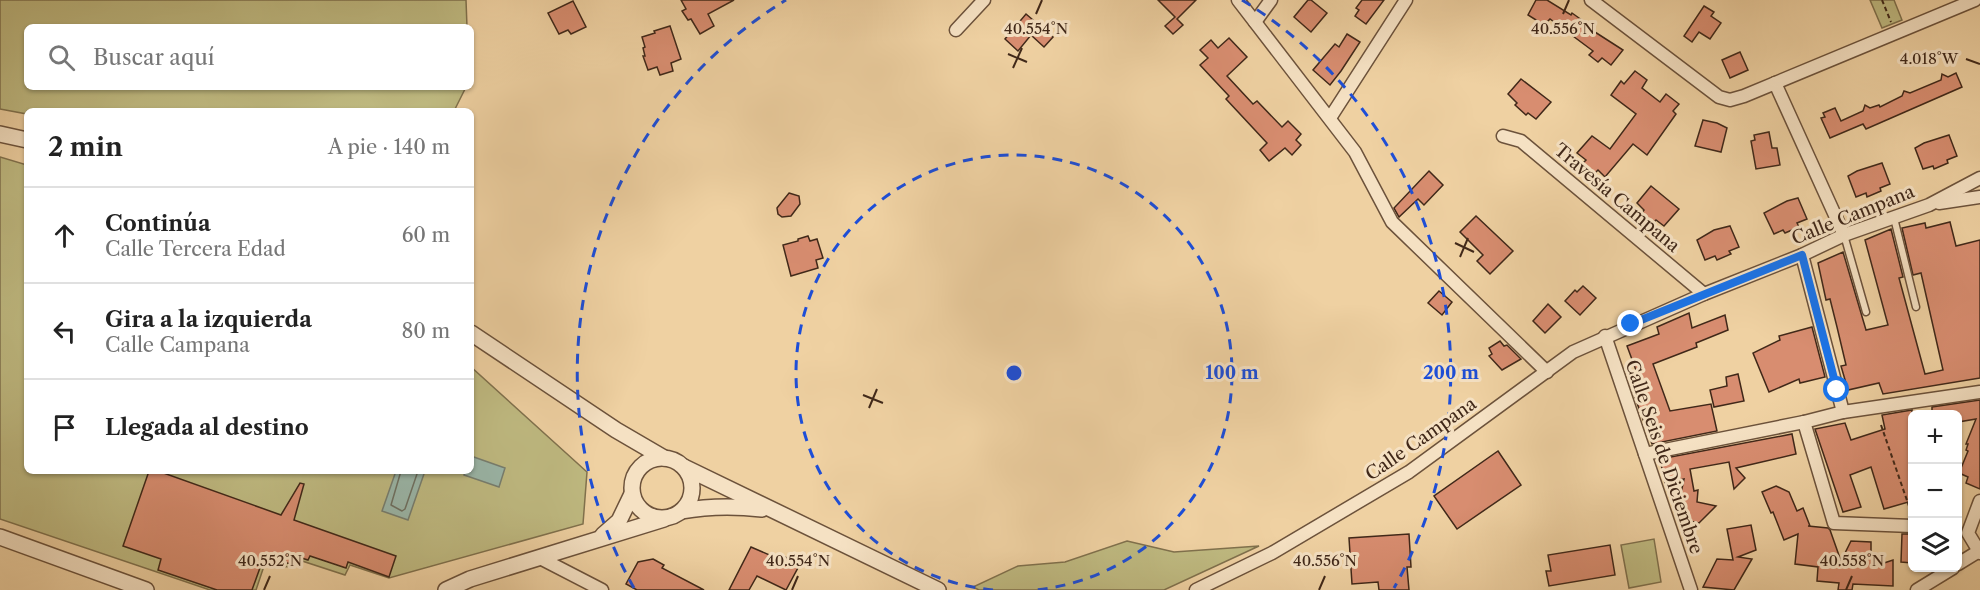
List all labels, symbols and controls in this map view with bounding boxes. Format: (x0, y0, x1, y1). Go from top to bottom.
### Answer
text: 40.554°N (1004, 19, 1068, 38)
text: 40.556°N (1531, 19, 1595, 38)
search box (24, 24, 474, 90)
icon: search (45, 41, 78, 74)
text: Buscar aquí (93, 44, 215, 71)
text: 4.018°W (1900, 49, 1959, 68)
text: 2 min (48, 131, 123, 163)
text: A pie · 140 m (328, 135, 450, 159)
street label: Travesía Campana (1550, 139, 1685, 257)
street label: Calle Campana (1788, 180, 1918, 250)
text: Continúa (105, 210, 211, 237)
icon: ahead (48, 219, 81, 252)
text: 60 m (402, 223, 450, 247)
text: Calle Tercera Edad (105, 237, 286, 261)
text: Gira a la izquierda (105, 306, 312, 333)
route end (1617, 310, 1643, 336)
icon: left (48, 315, 81, 348)
text: 80 m (402, 319, 450, 343)
text: Calle Campana (105, 333, 250, 357)
street label: Calle Seis de Diciembre (1620, 357, 1708, 557)
text: 100 m (1205, 362, 1259, 384)
text: 200 m (1423, 362, 1479, 384)
centre of rings (1004, 363, 1024, 383)
route start (1823, 376, 1849, 402)
street label: Calle Campana (1361, 392, 1481, 485)
map controls (1908, 410, 1962, 572)
button: + (1908, 410, 1962, 464)
icon: arrive (48, 411, 81, 444)
text: Llegada al destino (105, 414, 309, 441)
button: − (1908, 464, 1962, 518)
button: layers (1908, 518, 1962, 572)
text: 40.552°N (238, 551, 302, 570)
text: 40.554°N (766, 551, 830, 570)
text: 40.556°N (1293, 551, 1357, 570)
text: 40.558°N (1820, 551, 1884, 570)

